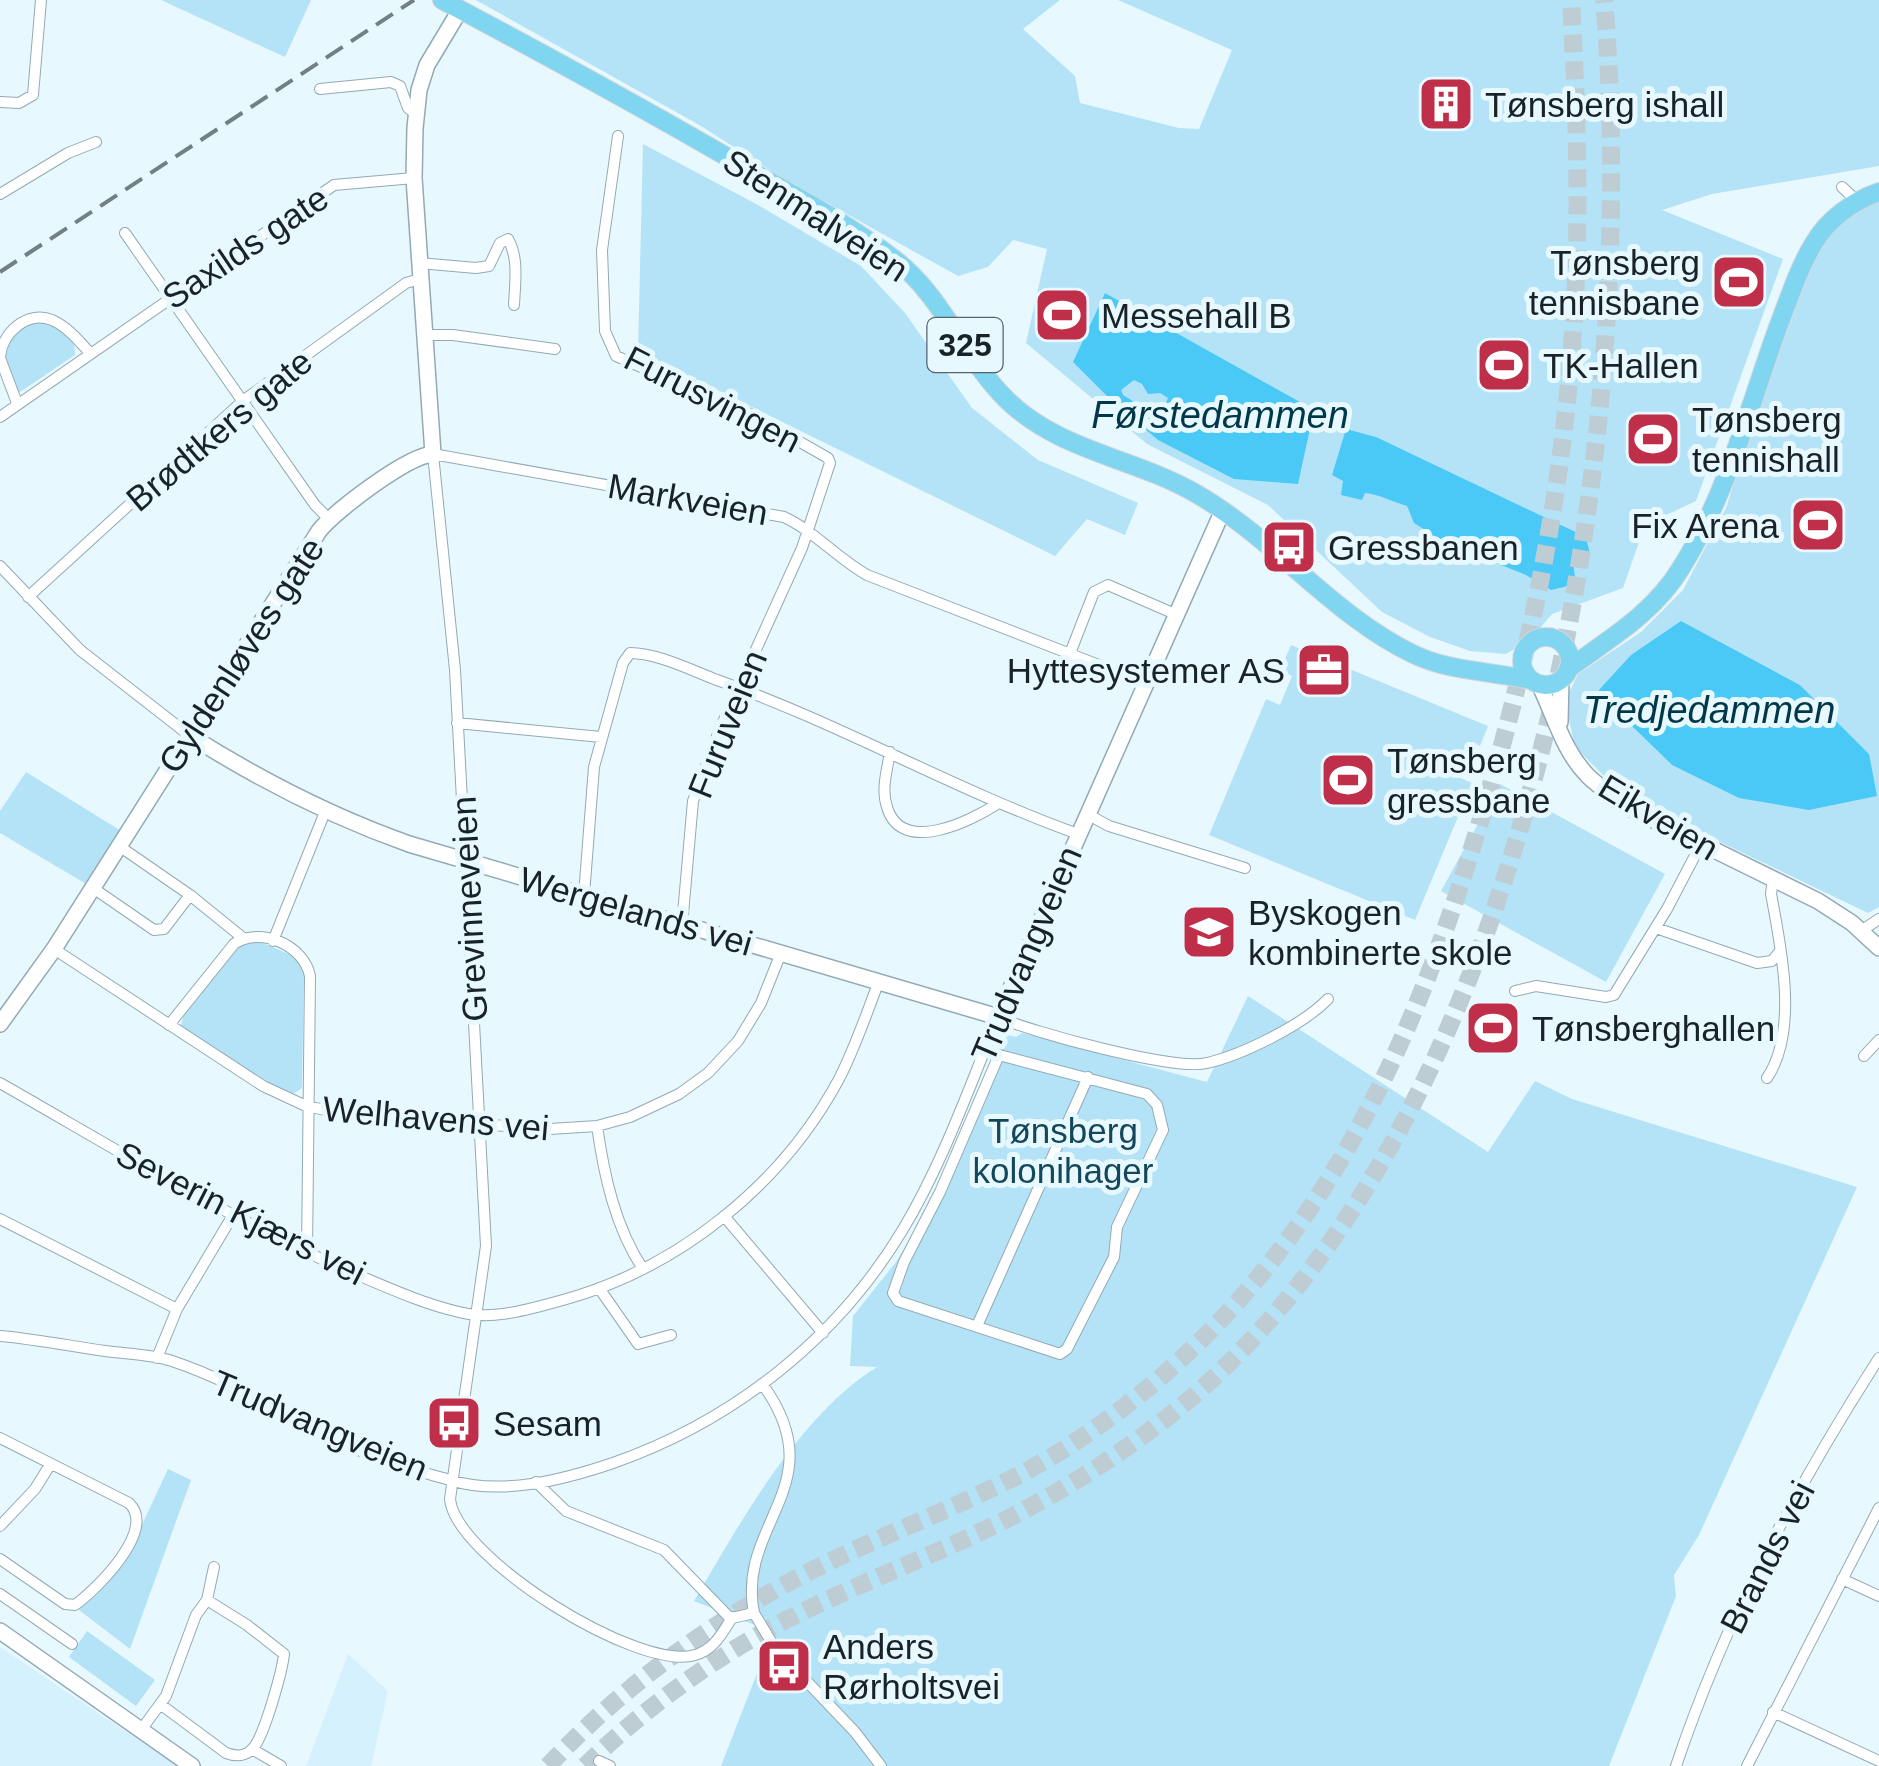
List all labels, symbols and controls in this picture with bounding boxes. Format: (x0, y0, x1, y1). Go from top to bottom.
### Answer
building icon: Tønsberg ishall (1416, 74, 1476, 134)
place label: Tønsberg ishall (1485, 85, 1724, 124)
street label: Stenmalveien (716, 141, 916, 289)
street label: Saxilds gate (155, 178, 335, 316)
place label: Tønsberg tennisbane (1529, 243, 1700, 322)
sports icon: Tønsberg tennisbane (1709, 252, 1769, 312)
sports icon: Messehall B (1032, 285, 1092, 345)
place label: Messehall B (1101, 296, 1292, 335)
road number: 325 (928, 318, 1002, 372)
sports icon: TK-Hallen (1474, 335, 1534, 395)
street label: Furusvingen (618, 338, 808, 460)
street label: Brødtkers gate (119, 341, 319, 519)
place label: TK-Hallen (1543, 346, 1699, 385)
water label: Førstedammen (1091, 394, 1349, 436)
place label: Tønsberg tennishall (1692, 400, 1842, 479)
sports icon: Tønsberg tennishall (1623, 409, 1683, 469)
street label: Markveien (605, 466, 771, 532)
sports icon: Fix Arena (1788, 495, 1848, 555)
place label: Fix Arena (1631, 506, 1780, 545)
bus stop icon: Gressbanen (1259, 517, 1319, 577)
place label: Gressbanen (1328, 528, 1519, 567)
street label: Gyldenløves gate (150, 530, 332, 780)
office icon: Hyttesystemer AS (1294, 640, 1354, 700)
street label: Furuveien (680, 645, 774, 803)
place label: Hyttesystemer AS (1007, 651, 1285, 690)
water label: Tredjedammen (1583, 689, 1835, 731)
place label: Tønsberg gressbane (1387, 741, 1550, 820)
sports icon: Tønsberg gressbane (1318, 750, 1378, 810)
street label: Eikveien (1592, 766, 1726, 868)
street label: Grevinneveien (444, 795, 494, 1023)
street label: Trudvangveien (963, 840, 1089, 1068)
street label: Wergelands vei (515, 859, 757, 963)
place label: Byskogen kombinerte skole (1248, 893, 1513, 972)
school or university icon: Byskogen kombinerte skole (1179, 902, 1239, 962)
sports icon: Tønsberghallen (1463, 998, 1523, 1058)
place label: Tønsberghallen (1532, 1009, 1775, 1048)
street label: Welhavens vei (321, 1089, 551, 1147)
park label: Tønsberg kolonihager (973, 1111, 1154, 1190)
street label: Severin Kjærs vei (110, 1133, 372, 1293)
street label: Trudvangveien (206, 1362, 434, 1488)
bus stop icon: Sesam (424, 1393, 484, 1453)
place label: Sesam (493, 1404, 602, 1443)
street label: Brands vei (1712, 1474, 1822, 1640)
place label: Anders Rørholtsvei (823, 1627, 1000, 1706)
bus stop icon: Anders Rørholtsvei (754, 1636, 814, 1696)

